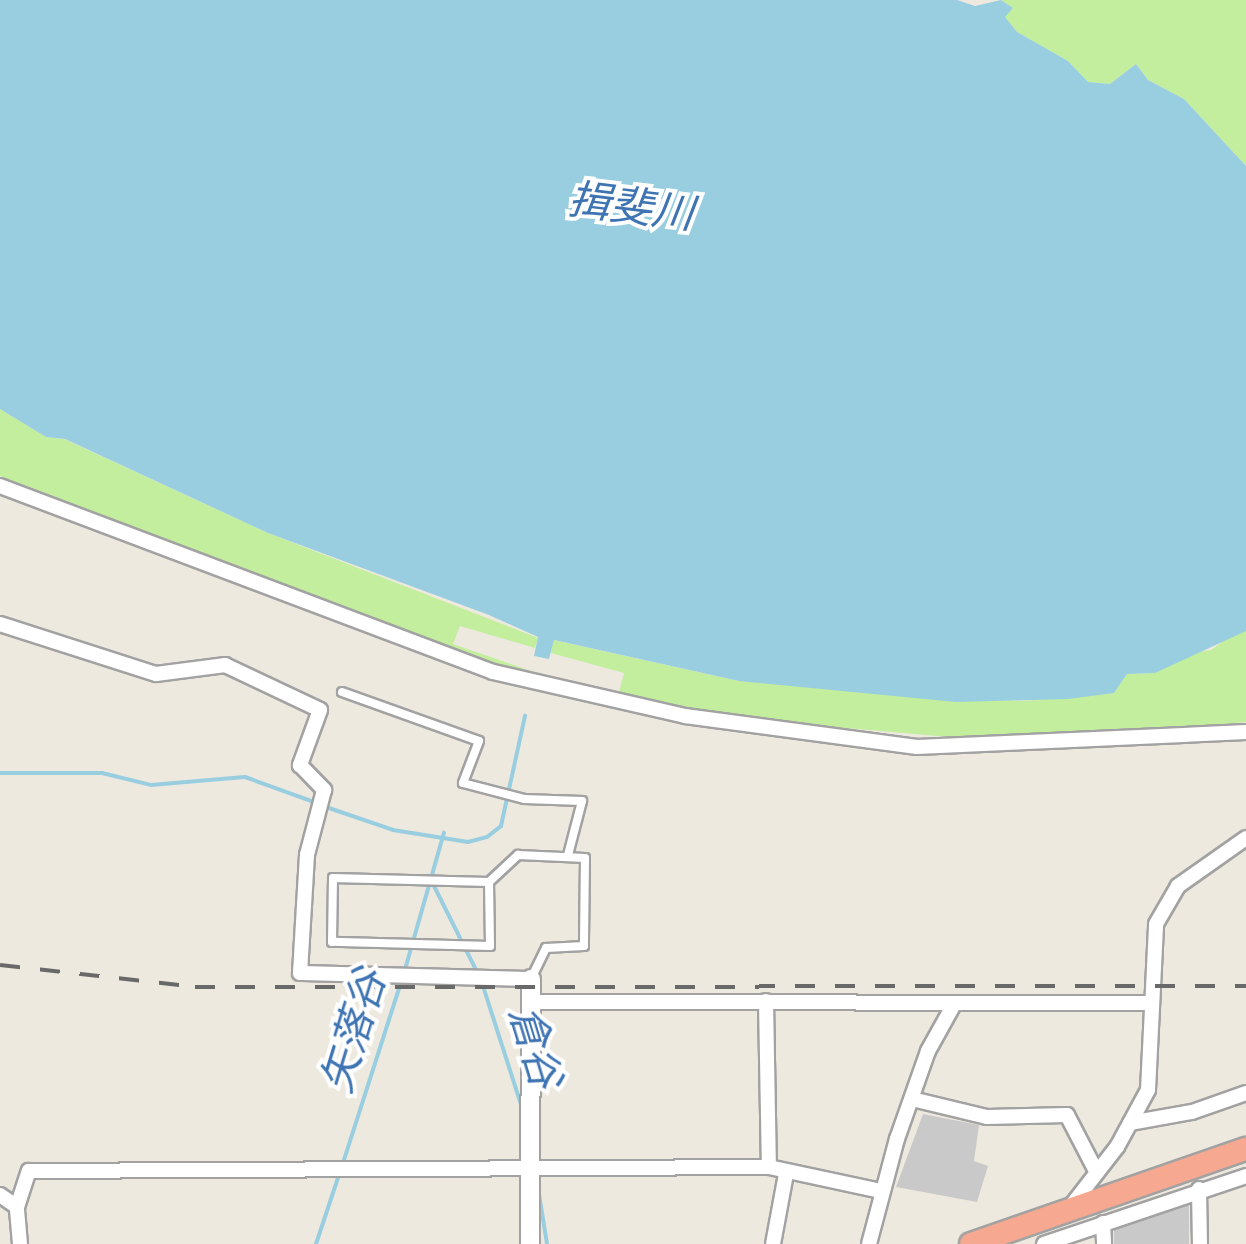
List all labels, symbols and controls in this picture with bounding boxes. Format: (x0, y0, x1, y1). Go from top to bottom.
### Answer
water label: 揖斐川 (565, 174, 697, 240)
water label: 矢落谷 (311, 963, 397, 1099)
water label: 倉谷 (499, 999, 571, 1095)

